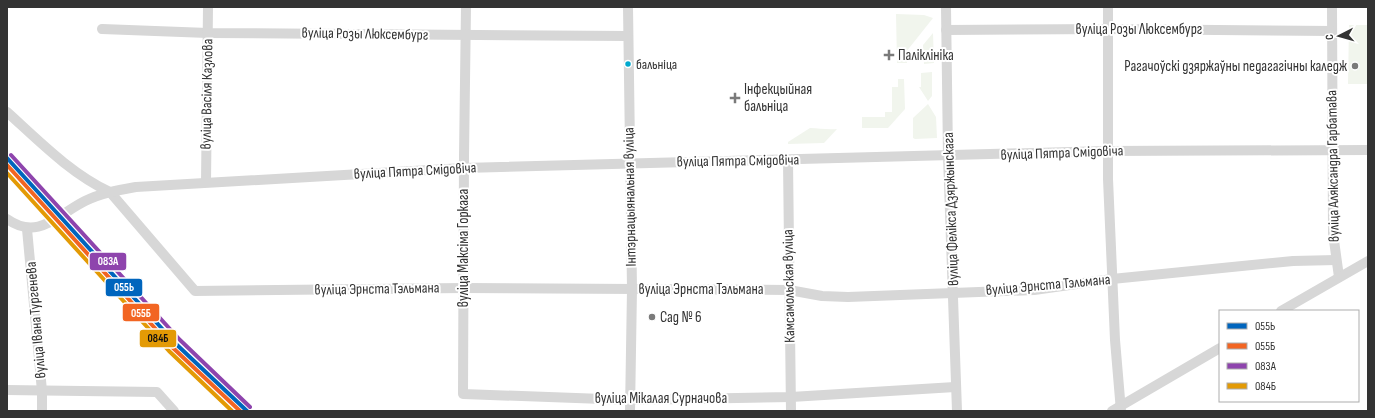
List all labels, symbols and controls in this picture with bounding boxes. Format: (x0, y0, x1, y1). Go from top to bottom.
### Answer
north arrow (1319, 16, 1359, 56)
street label: вуліца Розы Люксембург (1076, 20, 1202, 39)
street label: вуліца Розы Люксембург (301, 23, 429, 45)
text: С (1323, 33, 1336, 40)
street label: вуліца Васіля Казлова (197, 38, 217, 150)
place label: Паліклініка (898, 46, 954, 65)
marker: Паліклініка (883, 49, 895, 61)
place label: бальніца (636, 56, 677, 73)
place label: Рагачоўскі дзяржаўны педагагічны каледж (1124, 57, 1347, 76)
marker: бальніца (623, 59, 633, 69)
marker: Рагачоўскі дзяржаўны педагагічны каледж (1350, 61, 1360, 71)
place label: Інфекцыйная бальніца (744, 80, 812, 116)
street label: вуліца Аляксандра Гарбатава (1322, 90, 1344, 242)
marker: Інфекцыйная бальніца (729, 92, 741, 104)
street label: Інтэрнацыянальная вуліца (619, 127, 641, 267)
street label: вуліца Фелікса Дзяржынскага (939, 132, 963, 286)
street label: вуліца Пятра Смідовіча (1000, 141, 1124, 165)
street label: вуліца Пятра Смідовіча (677, 150, 800, 172)
street label: вуліца Пятра Смідовіча (353, 158, 477, 184)
street label: вуліца Максіма Горкага (454, 189, 473, 307)
street label: Камсамольская вуліца (779, 229, 799, 343)
line badge: 083А (89, 252, 127, 271)
text: 083А (98, 255, 119, 268)
street label: вуліца Івана Тургенева (21, 261, 51, 379)
street label: вуліца Эрнста Тэльмана (985, 270, 1111, 300)
line badge: 055Ь (105, 278, 143, 297)
street label: вуліца Эрнста Тэльмана (314, 278, 440, 300)
street label: вуліца Эрнста Тэльмана (639, 280, 764, 299)
text: 055Ь (114, 281, 134, 294)
line badge: 055Б (122, 303, 160, 322)
text: 055Б (131, 307, 151, 320)
place label: Сад № 6 (660, 308, 702, 327)
legend (1219, 310, 1359, 402)
marker: Сад № 6 (647, 312, 657, 322)
text: 055Ь (1255, 319, 1275, 334)
line badge: 084Б (139, 329, 177, 348)
text: 084Б (148, 332, 168, 345)
text: 055Б (1255, 339, 1275, 354)
text: 083А (1255, 359, 1277, 374)
text: 084Б (1255, 379, 1276, 394)
street label: вуліца Мікалая Сурначова (595, 389, 728, 408)

